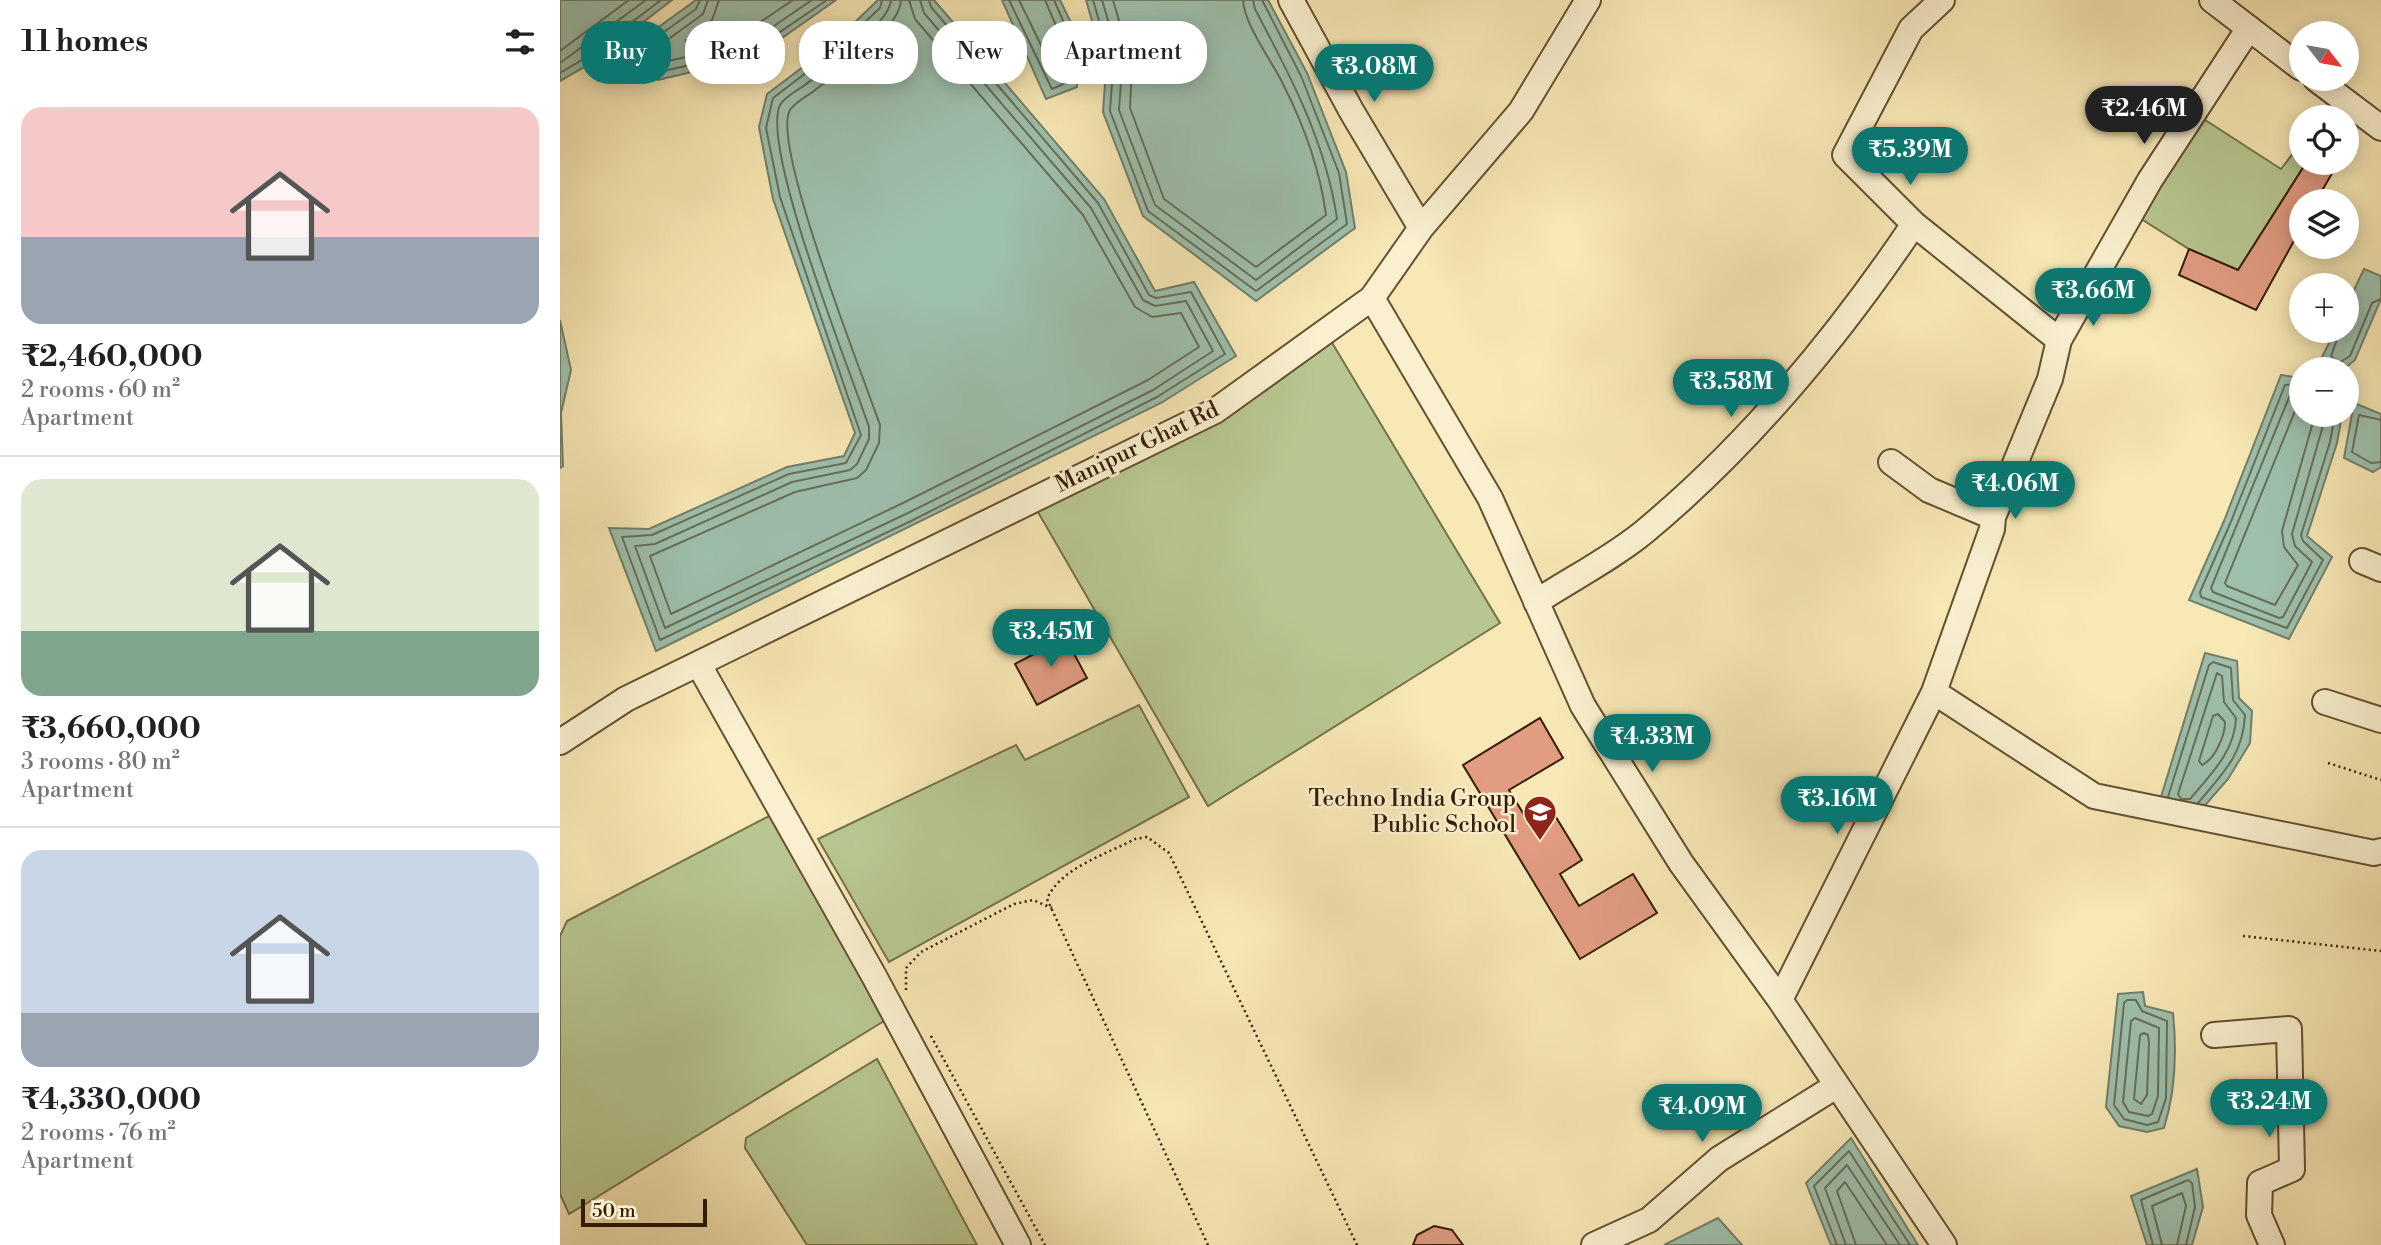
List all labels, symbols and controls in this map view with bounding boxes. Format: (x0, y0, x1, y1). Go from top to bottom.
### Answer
chip: Buy (581, 21, 671, 84)
chip: Rent (685, 21, 785, 84)
chip: Filters (799, 21, 918, 84)
chip: New (932, 21, 1027, 84)
chip: Apartment (1041, 21, 1207, 84)
north arrow (2289, 21, 2359, 91)
map controls (2289, 21, 2359, 427)
text: 11 homes (21, 23, 148, 61)
icon: filters (501, 23, 539, 61)
pin: ₹3.08M (1317, 44, 1431, 104)
text: ₹3.08M (1331, 53, 1417, 81)
pin: ₹2.46M (2087, 86, 2201, 146)
text: ₹2.46M (2101, 95, 2187, 123)
button: locate (2289, 105, 2359, 175)
pin: ₹5.39M (1853, 128, 1967, 187)
text: ₹5.39M (1868, 136, 1952, 164)
icon: home (217, 153, 343, 279)
button: layers (2289, 189, 2359, 259)
pin: ₹3.66M (2036, 268, 2150, 328)
button: + (2289, 273, 2359, 343)
text: ₹3.66M (2051, 277, 2135, 305)
text: ₹2,460,000 (21, 338, 203, 376)
button: − (2289, 357, 2359, 427)
pin: ₹3.58M (1674, 360, 1788, 419)
text: ₹3.58M (1689, 368, 1773, 396)
text: 2 rooms · 60 m² (21, 376, 180, 404)
street label: Manipur Ghat Rd (1051, 395, 1223, 499)
text: Apartment (21, 404, 134, 432)
pin: ₹4.06M (1958, 462, 2072, 521)
text: ₹4.06M (1971, 470, 2059, 498)
icon: home (217, 525, 343, 651)
pin: ₹3.45M (994, 610, 1108, 669)
text: ₹3.45M (1008, 618, 1094, 646)
text: ₹3,660,000 (21, 710, 201, 748)
pin: ₹4.33M (1595, 714, 1709, 774)
text: ₹4.33M (1610, 723, 1694, 751)
text: 3 rooms · 80 m² (21, 748, 180, 776)
text: Apartment (21, 776, 134, 804)
pin: ₹3.16M (1780, 776, 1894, 836)
place label: Techno India Group Public School (1308, 785, 1516, 839)
text: ₹3.16M (1797, 785, 1877, 813)
school or university icon: Techno India Group Public School (1521, 793, 1559, 842)
icon: home (217, 896, 343, 1022)
pin: ₹3.24M (2212, 1080, 2326, 1139)
text: ₹4,330,000 (21, 1081, 201, 1119)
pin: ₹4.09M (1645, 1084, 1759, 1144)
text: ₹3.24M (2226, 1088, 2312, 1116)
text: ₹4.09M (1658, 1093, 1746, 1121)
text: 2 rooms · 76 m² (21, 1119, 176, 1147)
text: Apartment (21, 1147, 134, 1175)
scale bar (581, 1196, 707, 1228)
text: 50 m (592, 1199, 636, 1223)

